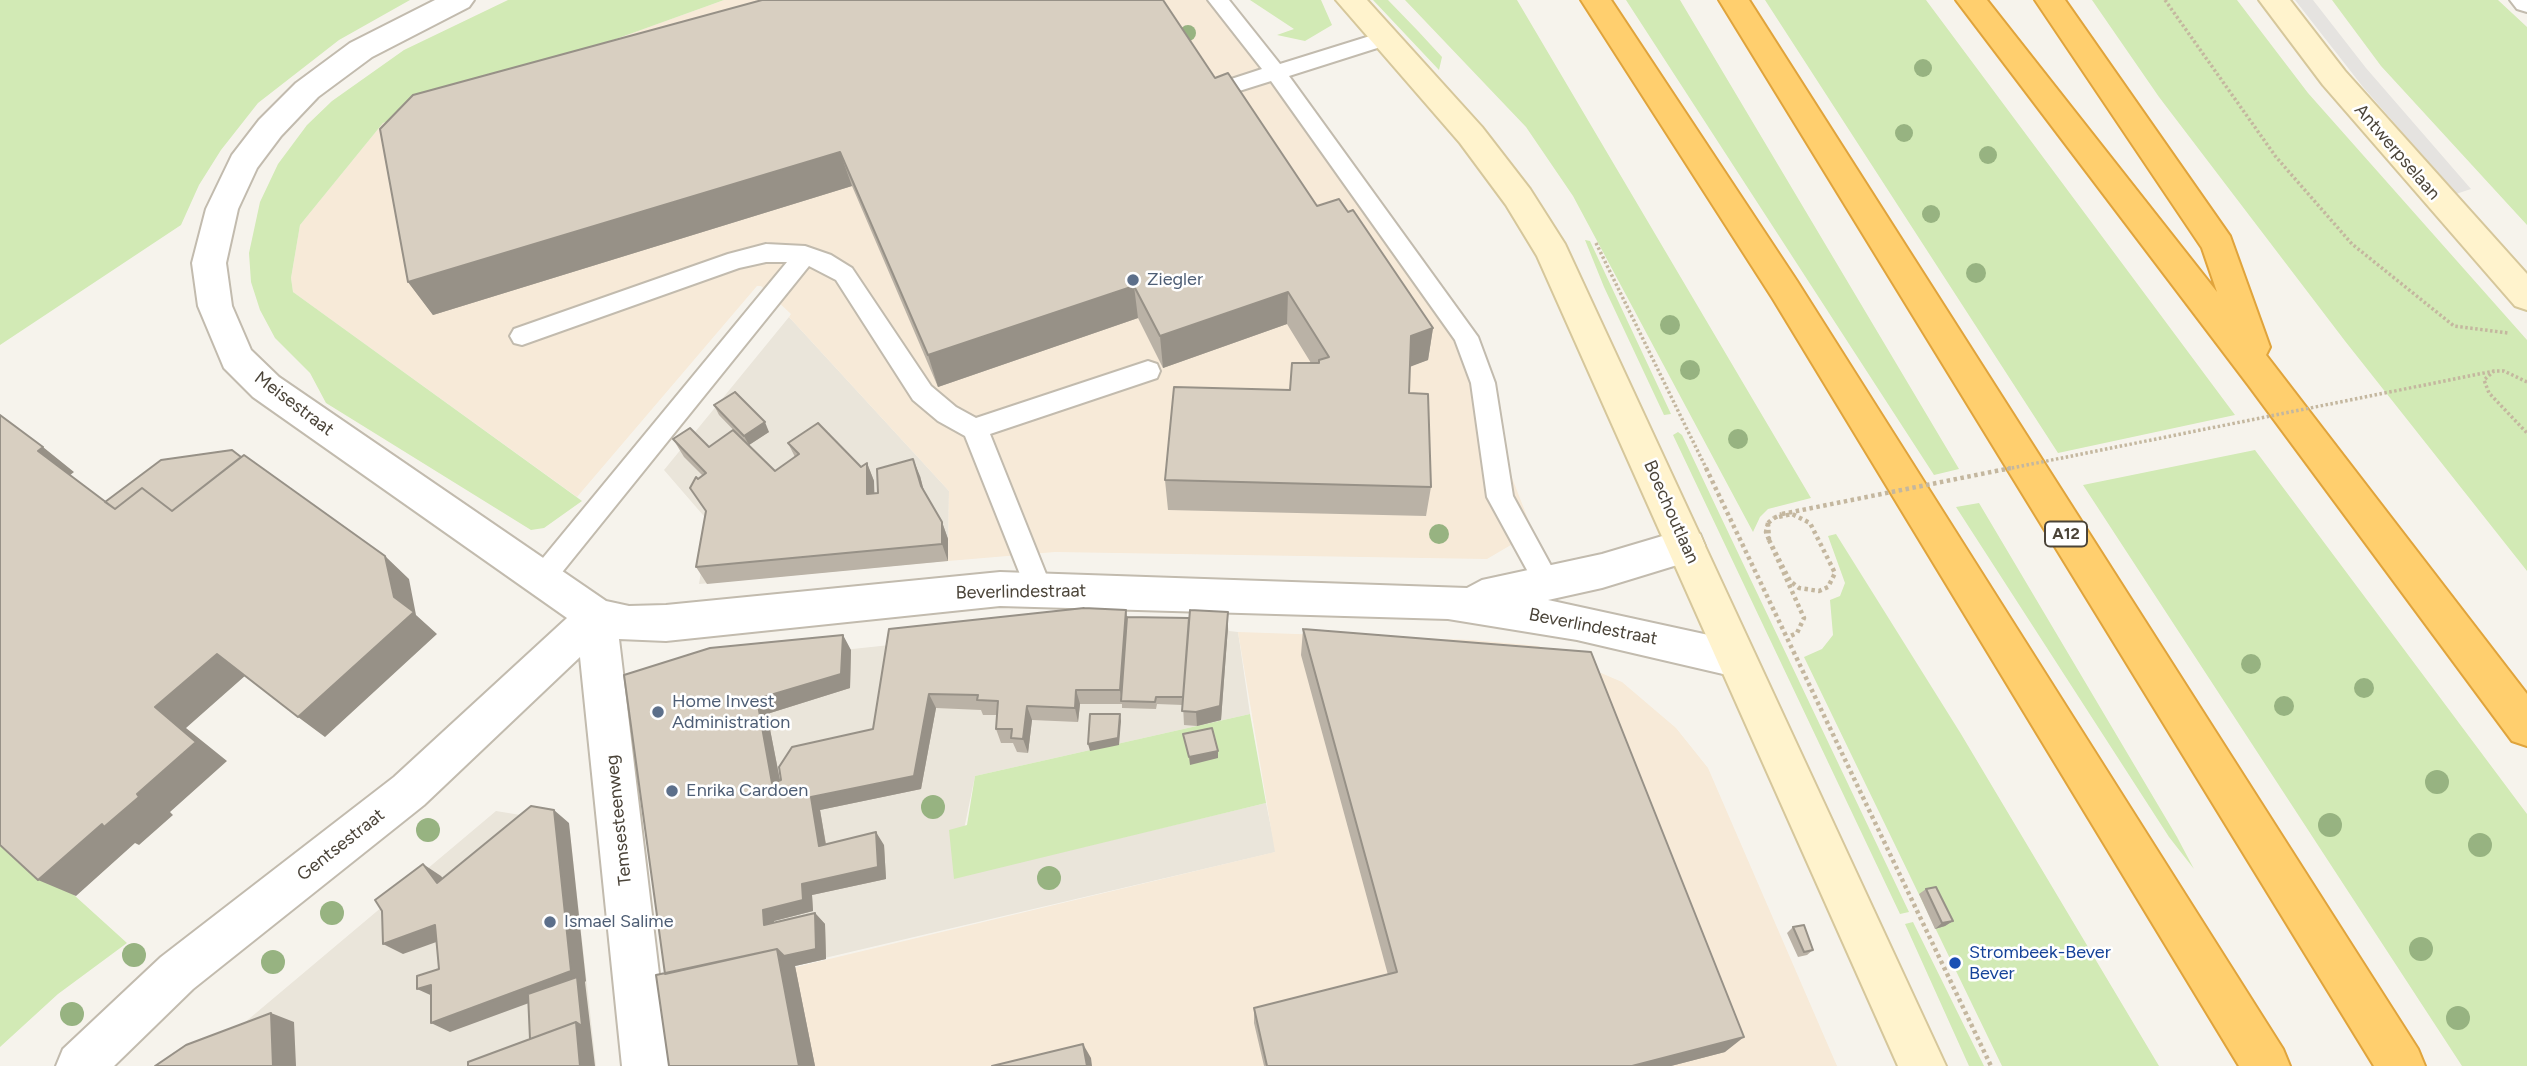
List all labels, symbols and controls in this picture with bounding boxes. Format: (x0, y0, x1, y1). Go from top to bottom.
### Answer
street label: Antwerpselaan (2349, 100, 2445, 204)
place label: Ziegler (1147, 269, 1203, 291)
marker: Ziegler (1125, 272, 1141, 288)
street label: Meisestraat (250, 367, 338, 441)
street label: Boechoutlaan (1639, 457, 1703, 567)
road number: A12 (2045, 522, 2087, 547)
street label: Beverlindestraat (955, 580, 1087, 604)
street label: Beverlindestraat (1527, 604, 1659, 650)
place label: Home Invest Administration (672, 691, 790, 734)
marker: Home Invest Administration (650, 704, 666, 720)
street label: Temsesteenweg (601, 754, 637, 886)
place label: Enrika Cardoen (686, 780, 808, 802)
marker: Enrika Cardoen (664, 783, 680, 799)
street label: Gentsestraat (293, 804, 389, 886)
place label: Ismael Salime (564, 911, 674, 933)
marker: Ismael Salime (542, 914, 558, 930)
place label: Strombeek-Bever Bever (1969, 942, 2111, 984)
marker: Strombeek-Bever Bever (1947, 955, 1963, 971)

